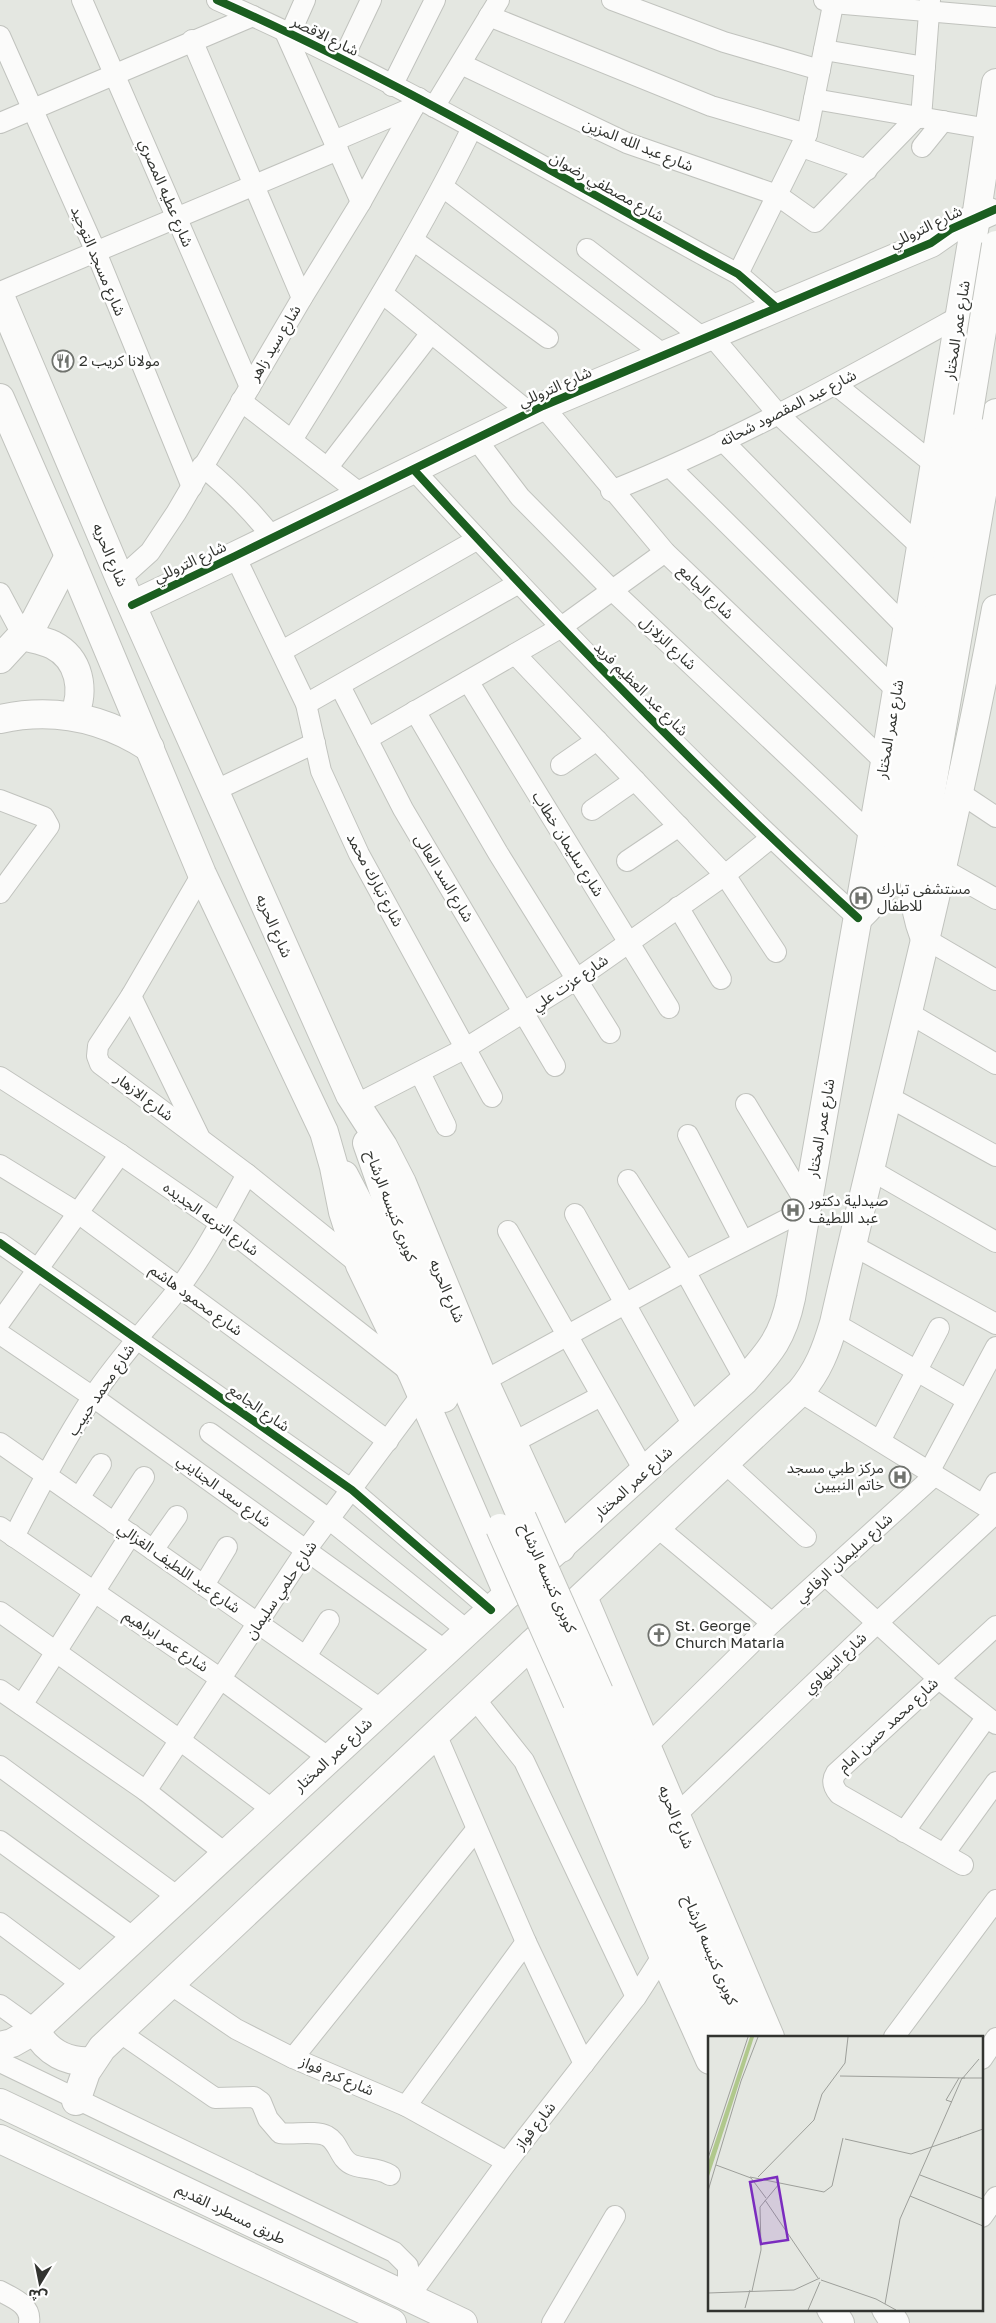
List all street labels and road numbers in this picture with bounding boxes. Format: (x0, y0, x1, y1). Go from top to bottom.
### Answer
street label: شارع الاقصر (286, 11, 362, 63)
street label: شارع عبد الله المزين (579, 114, 696, 178)
street label: شارع عطيه المصري (132, 136, 198, 251)
street label: شارع مصطفي رضوان (545, 147, 668, 229)
street label: شارع التروللي (887, 201, 967, 255)
street label: شارع مسجد التوحيد (64, 203, 130, 320)
street label: شارع عمر المختار (939, 279, 977, 382)
street label: شارع سيد زاهر (244, 301, 307, 387)
street label: شارع التروللي (515, 362, 596, 414)
street label: شارع عبد المقصود شحاته (716, 365, 861, 453)
street label: شارع الحريه (86, 520, 132, 591)
street label: شارع التروللي (150, 536, 231, 589)
street label: شارع الجامع (672, 560, 738, 625)
street label: شارع الزلازل (634, 612, 701, 676)
street label: شارع عبد العظيم فريد (588, 637, 693, 742)
street label: شارع عمر المختار (871, 678, 911, 781)
street label: شارع سليمان خطاب (526, 788, 609, 902)
street label: شارع تبارك محمد (340, 830, 408, 931)
street label: شارع السد العالى (408, 830, 478, 927)
street label: شارع الحريه (249, 891, 297, 962)
street label: شارع عزت علي (528, 950, 613, 1018)
street label: شارع الازهار (109, 1068, 178, 1127)
street label: شارع عمر المختار (802, 1077, 842, 1180)
street label: كوبرى كنيسه الرشاح (359, 1147, 422, 1266)
street label: شارع الترعه الجديده (158, 1177, 263, 1262)
street label: شارع الحريه (423, 1256, 469, 1327)
street label: شارع محمود هاشم (144, 1260, 247, 1342)
street label: شارع محمد حبيب (63, 1340, 141, 1441)
street label: شارع الجامع (223, 1380, 294, 1438)
street label: شارع عمر المختار (588, 1442, 678, 1526)
street label: شارع سعد الجنايني (172, 1450, 275, 1534)
street label: شارع سليمان الرفاعي (791, 1509, 898, 1609)
street label: شارع عبد اللطيف الغزالي (113, 1518, 244, 1620)
street label: كوبرى كنيسه الرشاح (513, 1520, 581, 1637)
street label: شارع حلمي سليمان (241, 1537, 323, 1644)
street label: شارع عمر ابراهيم (119, 1605, 213, 1679)
street label: شارع البنهاوي (799, 1628, 873, 1700)
street label: شارع محمد حسن امام (834, 1673, 944, 1778)
street label: شارع عمر المختار (289, 1713, 378, 1799)
street label: شارع الحريه (652, 1782, 698, 1853)
street label: كوبرى كنيسه الرشاح (676, 1892, 743, 2010)
street label: شارع كرم فواز (295, 2051, 377, 2102)
street label: شارع فواز (509, 2098, 562, 2156)
street label: طريق مسطرد القديم (172, 2179, 289, 2250)

